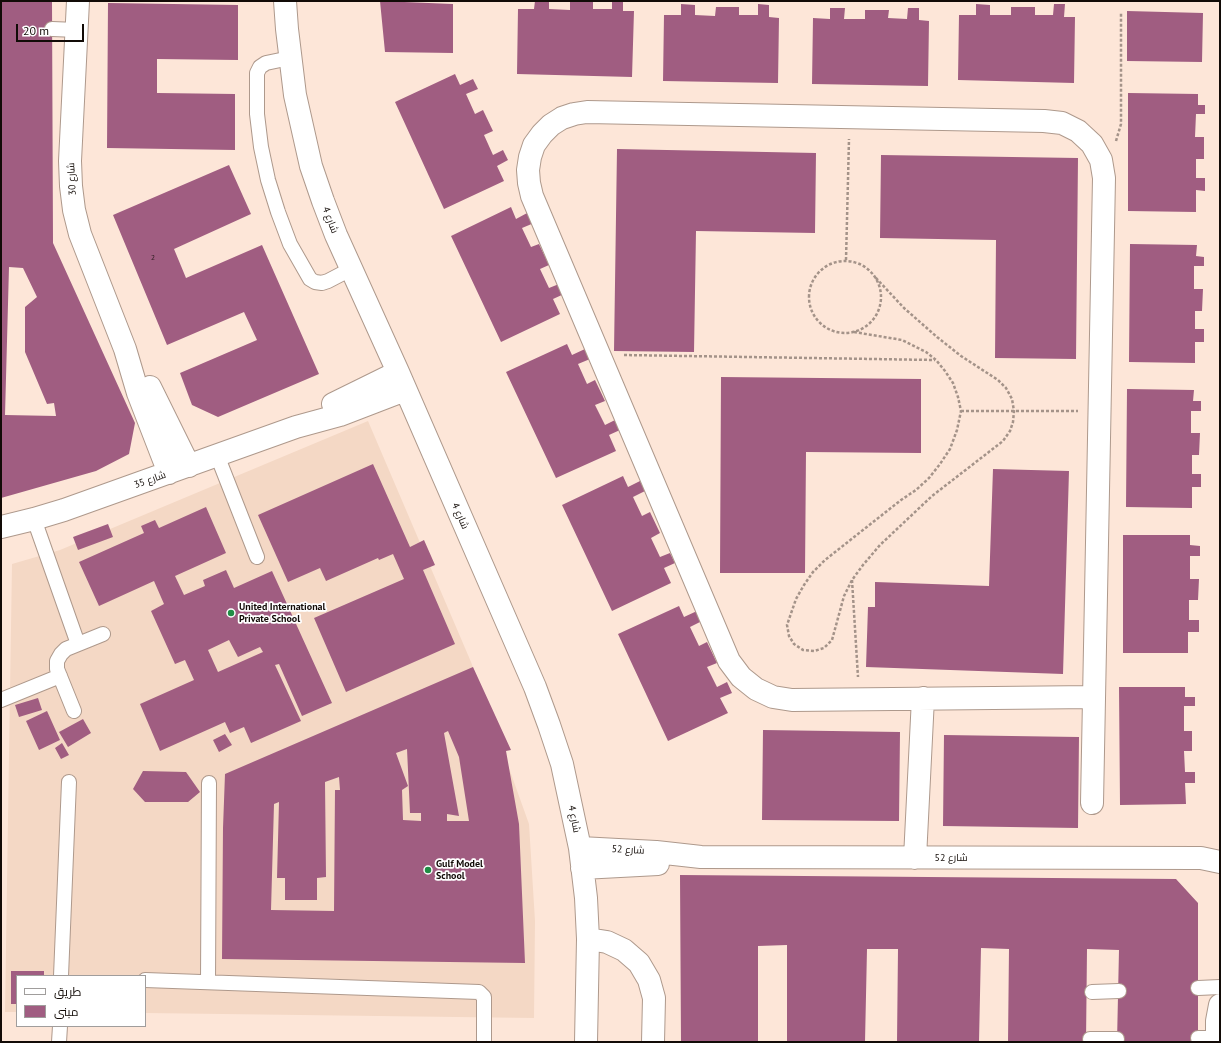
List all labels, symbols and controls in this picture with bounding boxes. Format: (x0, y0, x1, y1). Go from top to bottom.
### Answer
scale bar (18, 16, 86, 42)
text: 20 m (23, 23, 49, 38)
street label: شارع 30 (65, 162, 79, 196)
street label: شارع 4 (319, 205, 341, 235)
house number: 2 (151, 253, 155, 263)
street label: شارع 35 (132, 469, 168, 491)
street label: شارع 4 (449, 501, 471, 531)
place label: United International Private School (239, 601, 325, 624)
marker: United International Private School (226, 608, 236, 618)
street label: شارع 4 (565, 804, 583, 834)
street label: شارع 52 (611, 843, 645, 857)
street label: شارع 52 (935, 852, 967, 864)
place label: Gulf Model School (436, 858, 483, 882)
marker: Gulf Model School (423, 865, 433, 875)
legend (16, 975, 146, 1027)
text: طريق (54, 984, 81, 999)
text: مبنى (54, 1004, 79, 1019)

